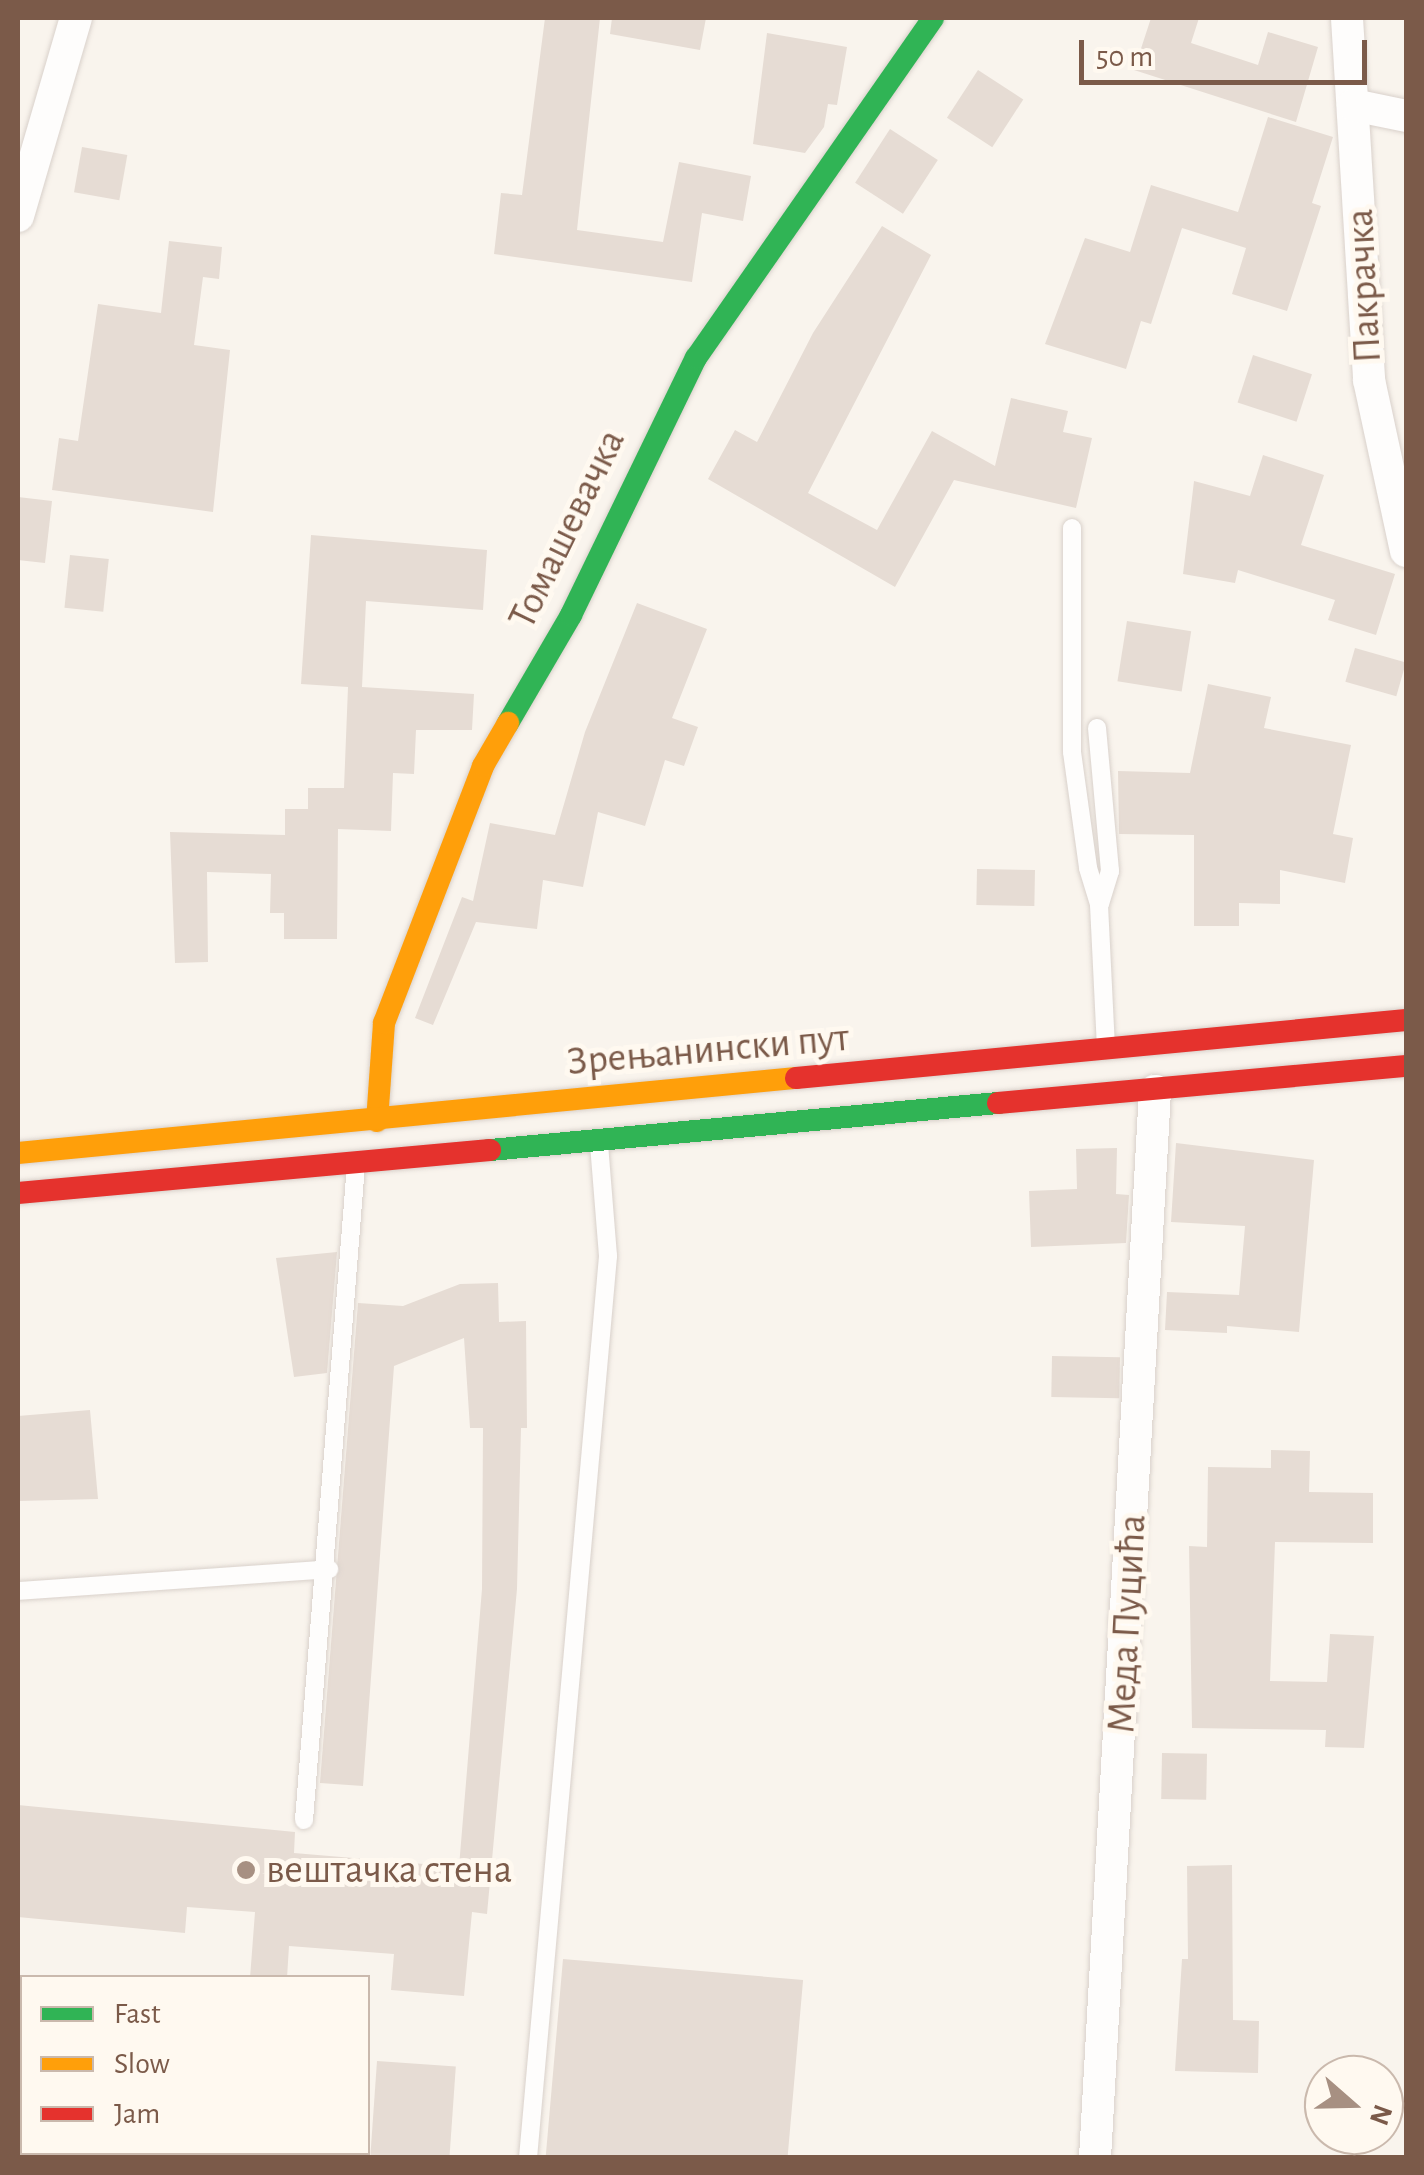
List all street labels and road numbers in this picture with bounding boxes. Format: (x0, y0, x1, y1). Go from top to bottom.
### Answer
street label: Пакрачка (1336, 208, 1392, 364)
street label: Томашевачка (498, 422, 636, 636)
street label: Зрењанински пут (565, 1014, 851, 1086)
street label: Меда Пуцића (1097, 1513, 1157, 1735)

